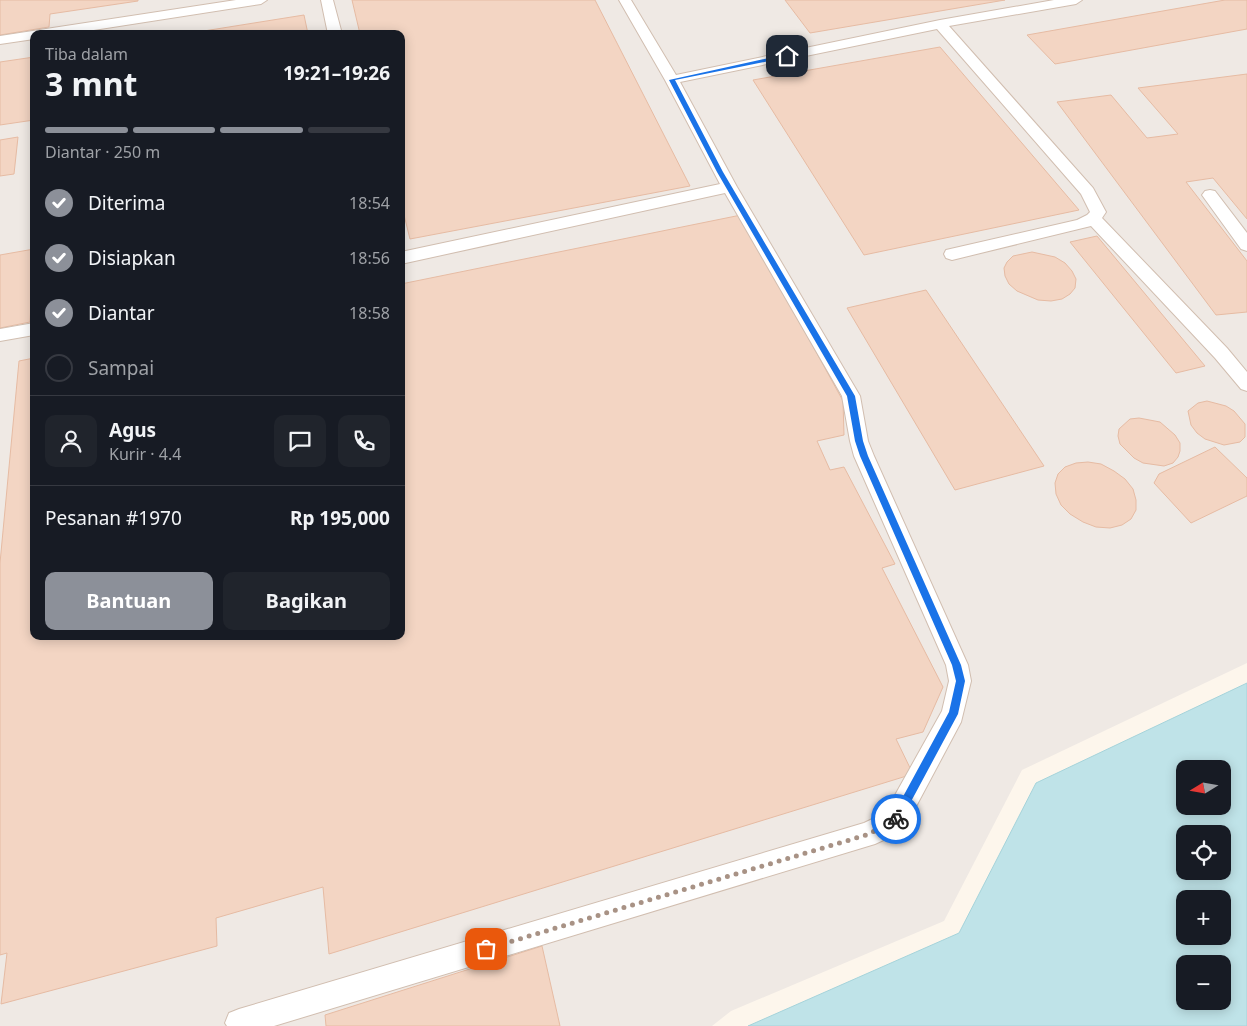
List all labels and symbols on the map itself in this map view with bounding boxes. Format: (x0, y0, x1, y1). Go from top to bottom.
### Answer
pin (766, 35, 808, 77)
north arrow (1176, 760, 1231, 815)
courier (871, 794, 921, 844)
pin (465, 928, 507, 970)

